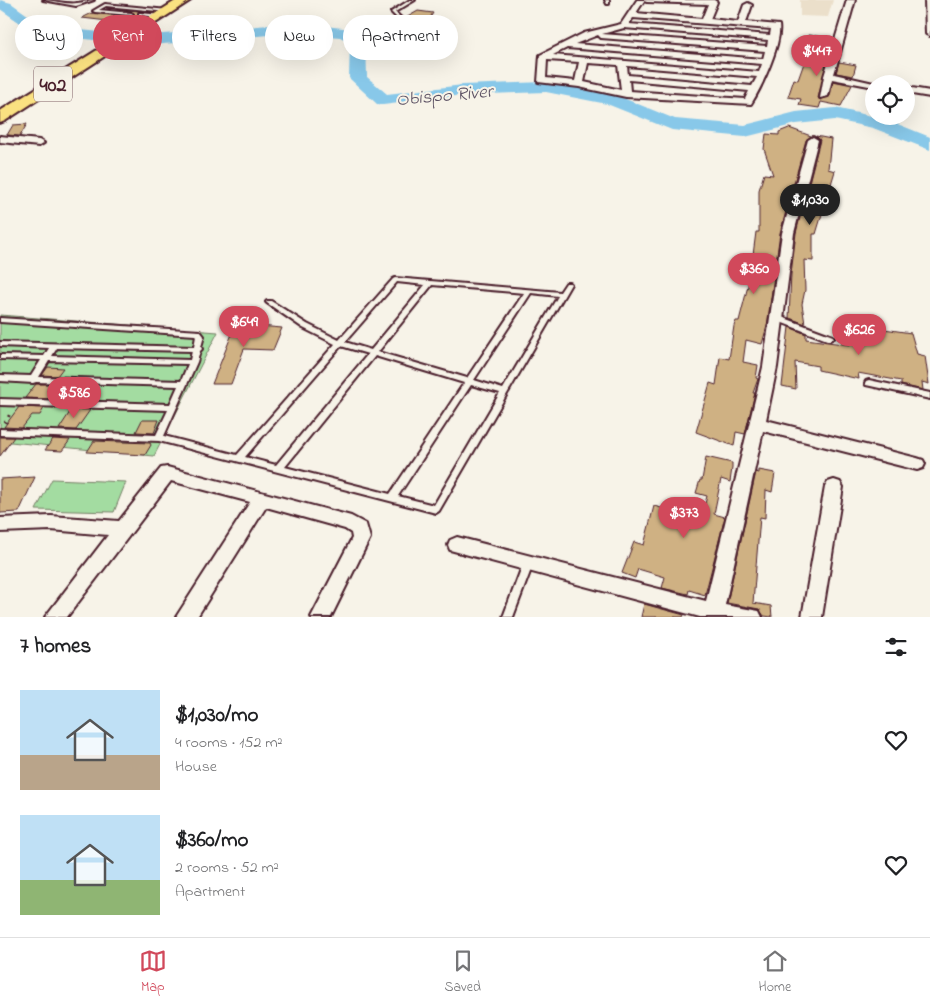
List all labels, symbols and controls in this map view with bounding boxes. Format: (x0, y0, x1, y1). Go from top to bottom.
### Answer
chip: Buy (15, 15, 83, 60)
chip: Rent (93, 15, 162, 60)
chip: Filters (172, 15, 255, 60)
chip: New (265, 15, 333, 60)
chip: Apartment (343, 15, 458, 60)
pin: $447 (787, 34, 847, 77)
text: $447 (802, 39, 832, 63)
road number: 402 (34, 66, 72, 102)
map controls (865, 75, 915, 125)
button: locate (865, 75, 915, 125)
water label: Obispo River (395, 79, 496, 114)
pin: $1,030 (769, 184, 851, 226)
text: $1,030 (791, 188, 829, 212)
pin: $360 (724, 252, 784, 295)
text: $360 (739, 257, 769, 281)
pin: $649 (214, 306, 274, 348)
text: $649 (230, 310, 258, 334)
pin: $626 (829, 314, 889, 356)
text: $626 (843, 318, 875, 342)
pin: $586 (44, 376, 104, 419)
text: $586 (58, 381, 90, 405)
pin: $373 (654, 496, 714, 539)
text: $373 (669, 501, 699, 525)
text: 7 homes (20, 632, 91, 662)
icon: filters (882, 633, 910, 661)
text: $1,030/mo (175, 701, 259, 731)
icon: home (60, 710, 120, 770)
icon: heart (882, 726, 910, 754)
text: 4 rooms · 152 m² (175, 731, 283, 755)
text: House (175, 755, 217, 779)
text: $360/mo (175, 826, 248, 856)
icon: home (60, 835, 120, 895)
icon: heart (882, 851, 910, 879)
text: 2 rooms · 52 m² (175, 856, 279, 880)
text: Apartment (175, 880, 245, 904)
tab: Map (139, 947, 167, 998)
tab: Saved (444, 947, 481, 998)
tab: Home (759, 947, 791, 998)

